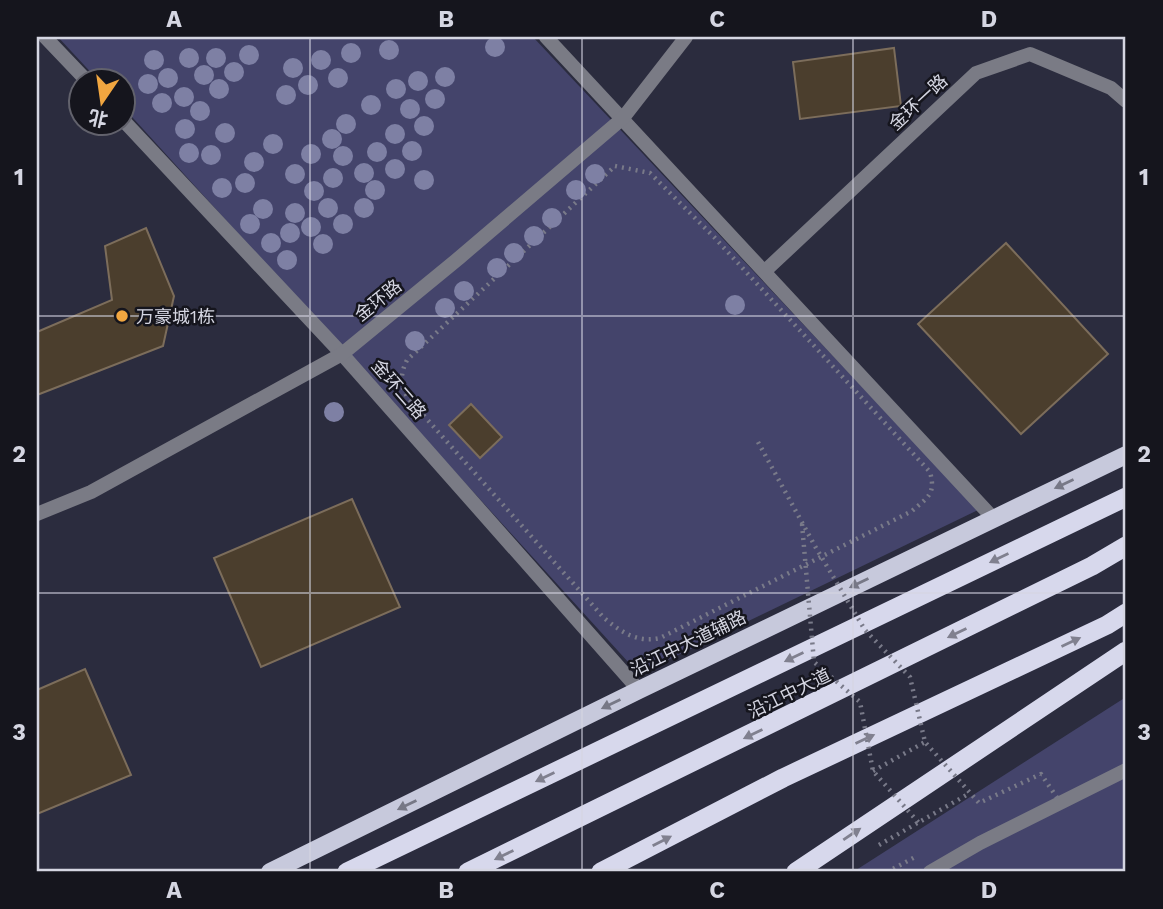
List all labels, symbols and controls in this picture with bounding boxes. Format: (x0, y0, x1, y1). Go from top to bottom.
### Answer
text: A (166, 6, 182, 33)
text: B (438, 6, 454, 33)
text: C (709, 6, 725, 33)
text: D (981, 6, 997, 33)
north arrow (66, 66, 136, 136)
street label: 金环一路 (885, 70, 951, 134)
text: 北 (86, 105, 110, 131)
text: 1 (14, 164, 24, 191)
text: 1 (1139, 164, 1149, 191)
street label: 金环路 (350, 275, 406, 325)
place label: 万豪城1栋 (136, 306, 215, 327)
marker: 万豪城1栋 (114, 308, 130, 324)
street label: 金环二路 (367, 355, 431, 423)
text: 2 (12, 441, 26, 468)
text: 2 (1137, 441, 1151, 468)
one-way arrow (1054, 479, 1075, 490)
one-way arrow (989, 553, 1009, 564)
one-way arrow (849, 577, 869, 588)
street label: 沿江中大道辅路 (627, 606, 749, 680)
one-way arrow (947, 627, 967, 638)
one-way arrow (1061, 636, 1081, 647)
one-way arrow (784, 651, 804, 663)
street label: 沿江中大道 (744, 664, 834, 722)
one-way arrow (601, 698, 621, 709)
text: 3 (12, 719, 26, 746)
text: 3 (1137, 719, 1151, 746)
one-way arrow (743, 728, 763, 740)
one-way arrow (855, 733, 875, 745)
one-way arrow (535, 771, 555, 783)
one-way arrow (397, 799, 417, 810)
one-way arrow (843, 828, 862, 841)
one-way arrow (652, 835, 672, 846)
one-way arrow (494, 849, 514, 860)
text: A (166, 877, 182, 904)
text: B (438, 877, 454, 904)
text: C (709, 877, 725, 904)
text: D (981, 877, 997, 904)

